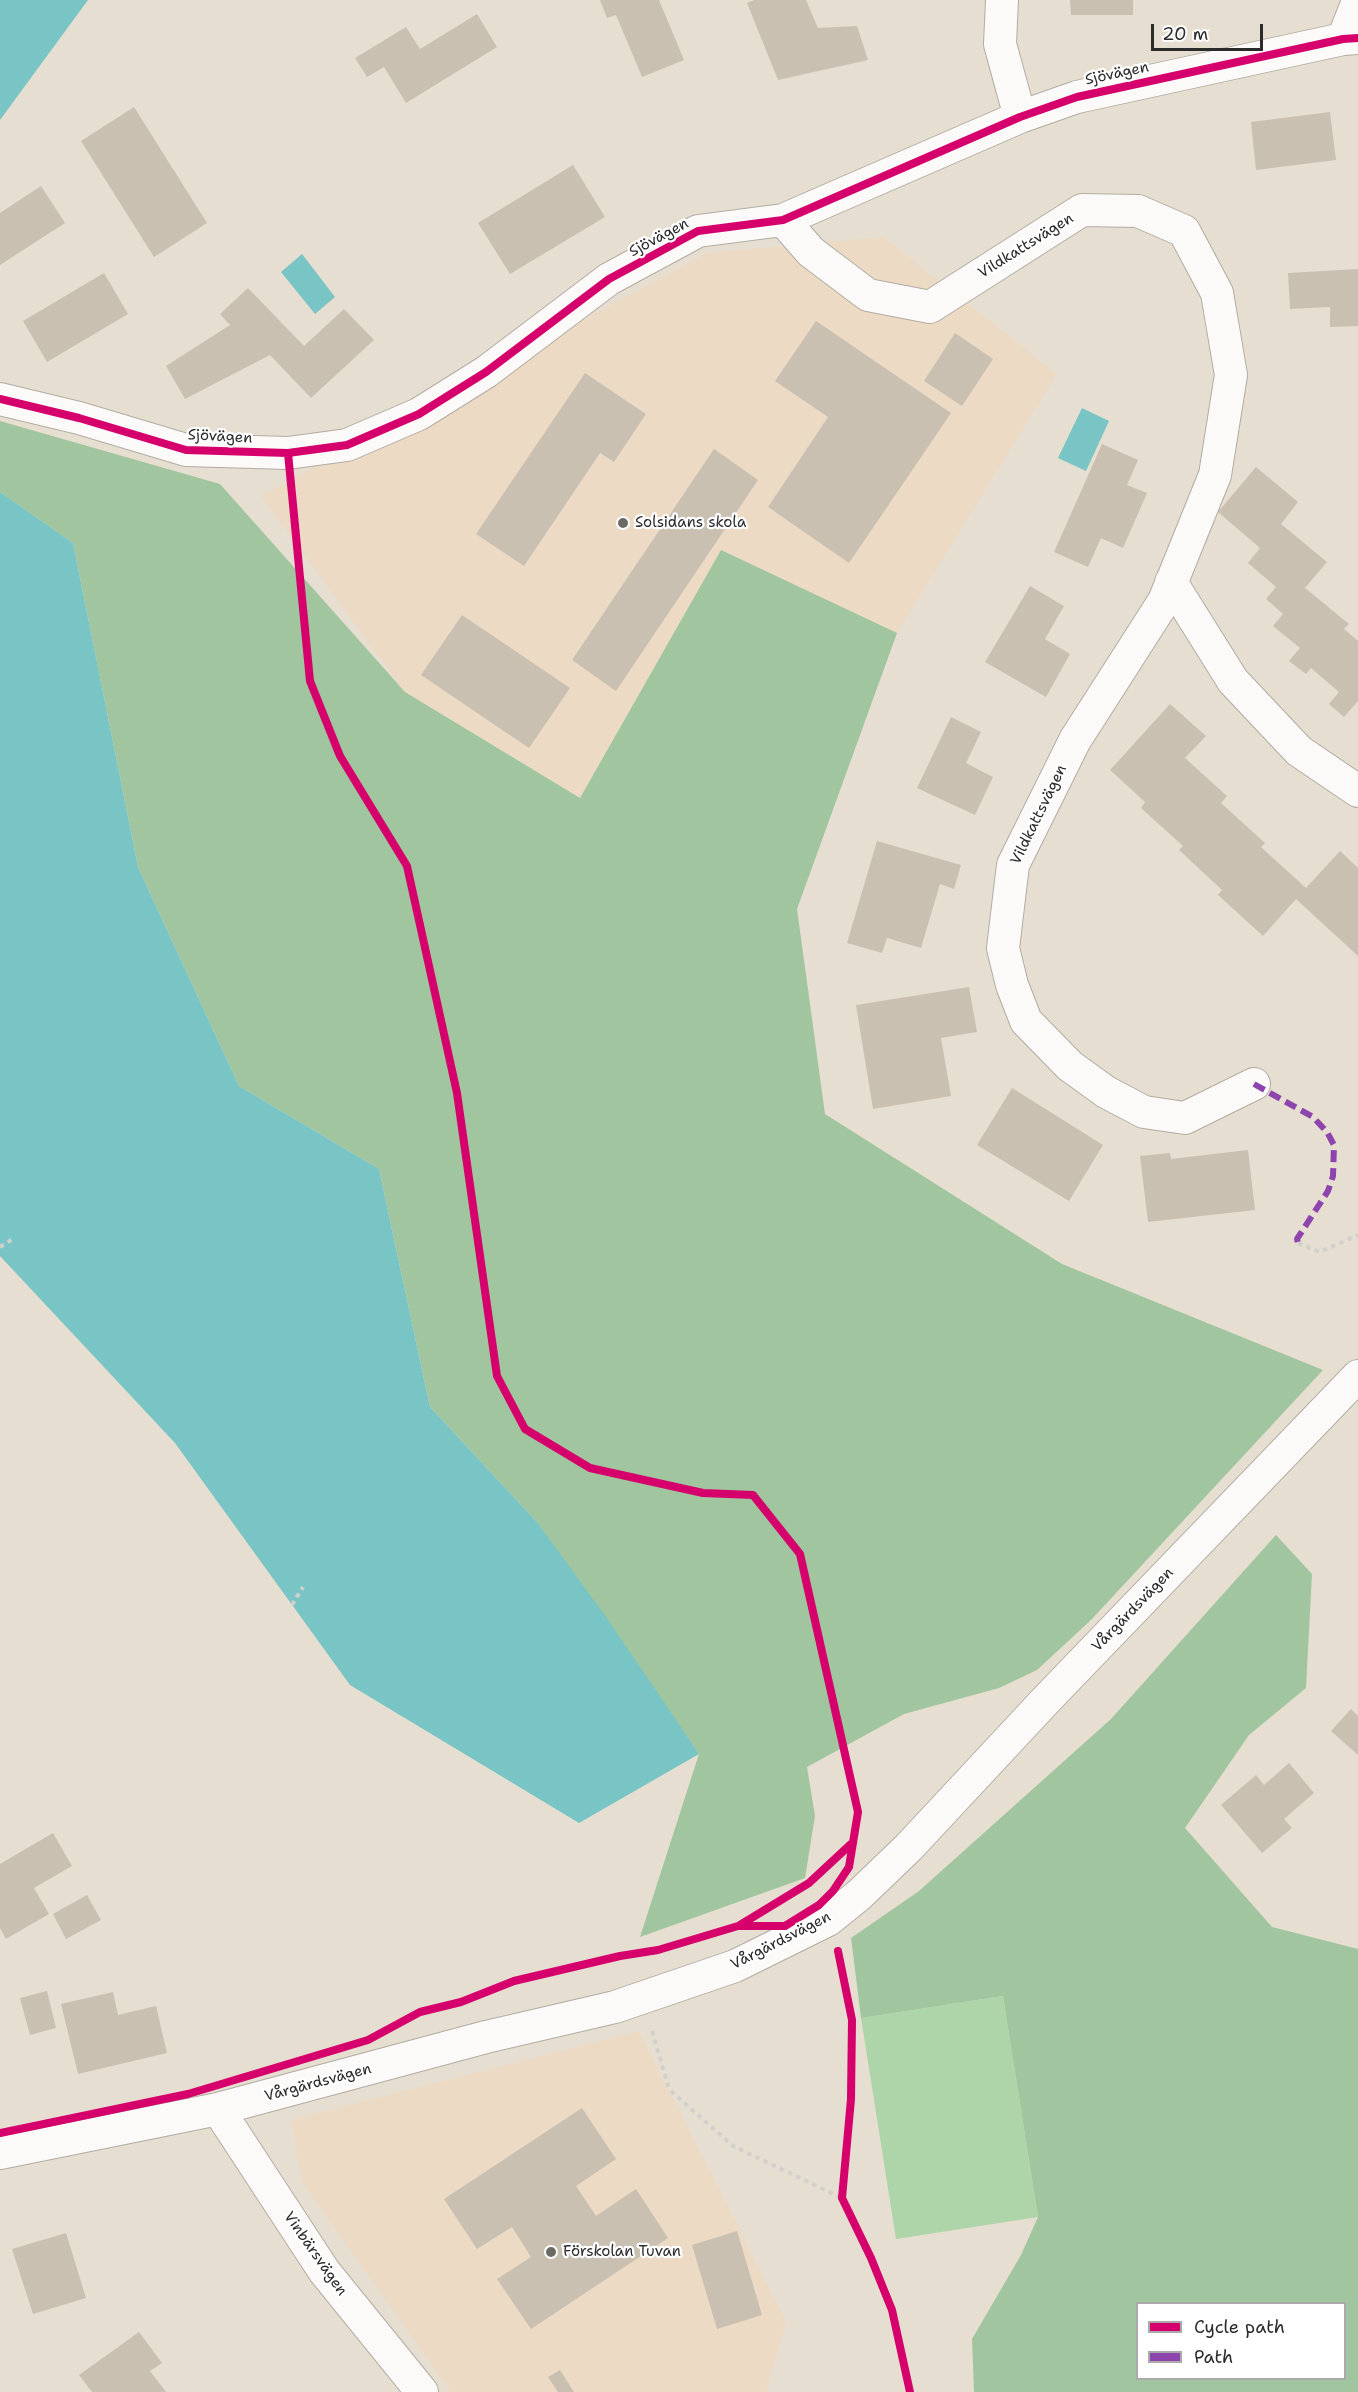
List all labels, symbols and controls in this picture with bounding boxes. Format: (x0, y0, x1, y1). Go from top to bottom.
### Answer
scale bar (1154, 12, 1266, 50)
text: 20 m (1162, 22, 1208, 46)
street label: Sjövägen (1083, 58, 1151, 90)
street label: Vildkattsvägen (975, 210, 1077, 282)
street label: Sjövägen (626, 215, 692, 261)
street label: Sjövägen (187, 426, 253, 448)
place label: Solsidans skola (635, 514, 746, 532)
marker: Solsidans skola (616, 516, 630, 530)
street label: Vildkattsvägen (1007, 762, 1071, 868)
street label: Vårgärdsvägen (1088, 1564, 1178, 1656)
street label: Vårgärdsvägen (728, 1908, 834, 1974)
street label: Vårgärdsvägen (263, 2060, 373, 2106)
street label: Vinbärsvägen (279, 2209, 351, 2299)
place label: Förskolan Tuvan (563, 2243, 681, 2261)
marker: Förskolan Tuvan (544, 2245, 558, 2259)
legend (1136, 2302, 1346, 2380)
text: Cycle path (1194, 2315, 1285, 2339)
text: Path (1194, 2345, 1233, 2369)

